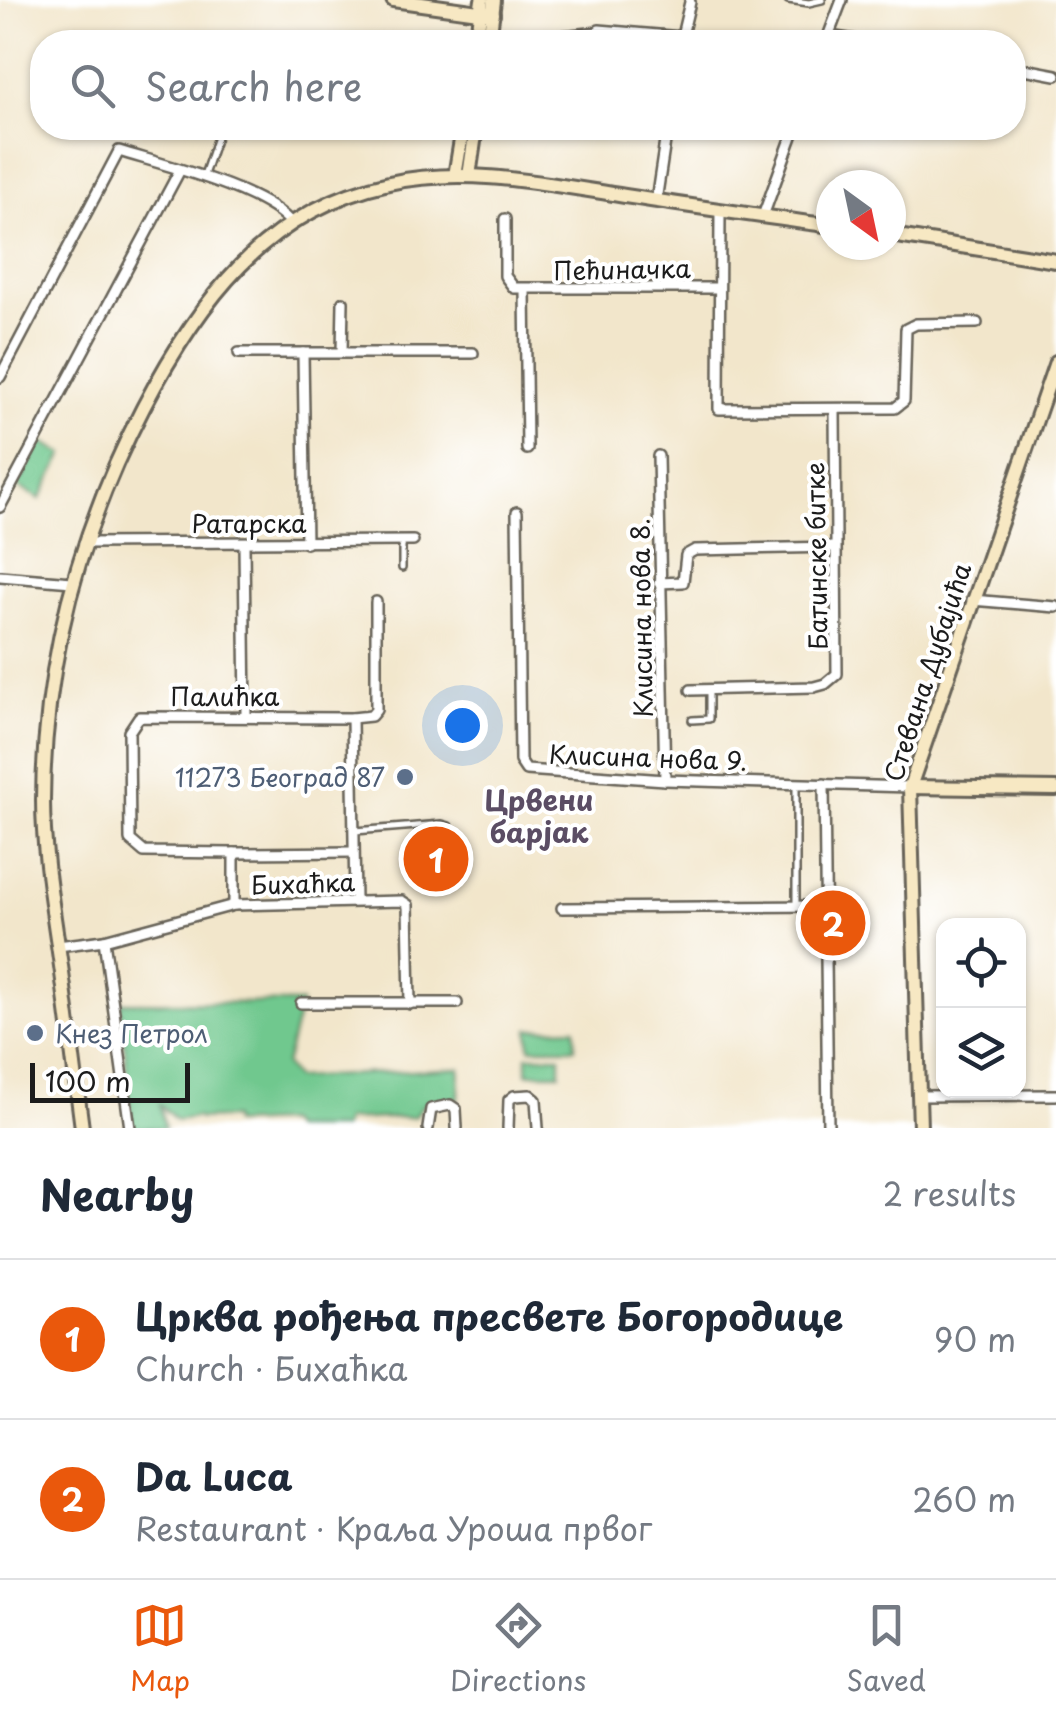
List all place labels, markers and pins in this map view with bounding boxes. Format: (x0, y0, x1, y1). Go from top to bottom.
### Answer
place label: 11273 Београд 87 (175, 758, 385, 796)
marker: 11273 Београд 87 (394, 766, 416, 788)
pin: 1 (404, 822, 468, 896)
pin: 2 (800, 886, 866, 960)
place label: Кнез Петрол (55, 1014, 208, 1052)
marker: Кнез Петрол (24, 1022, 46, 1044)

